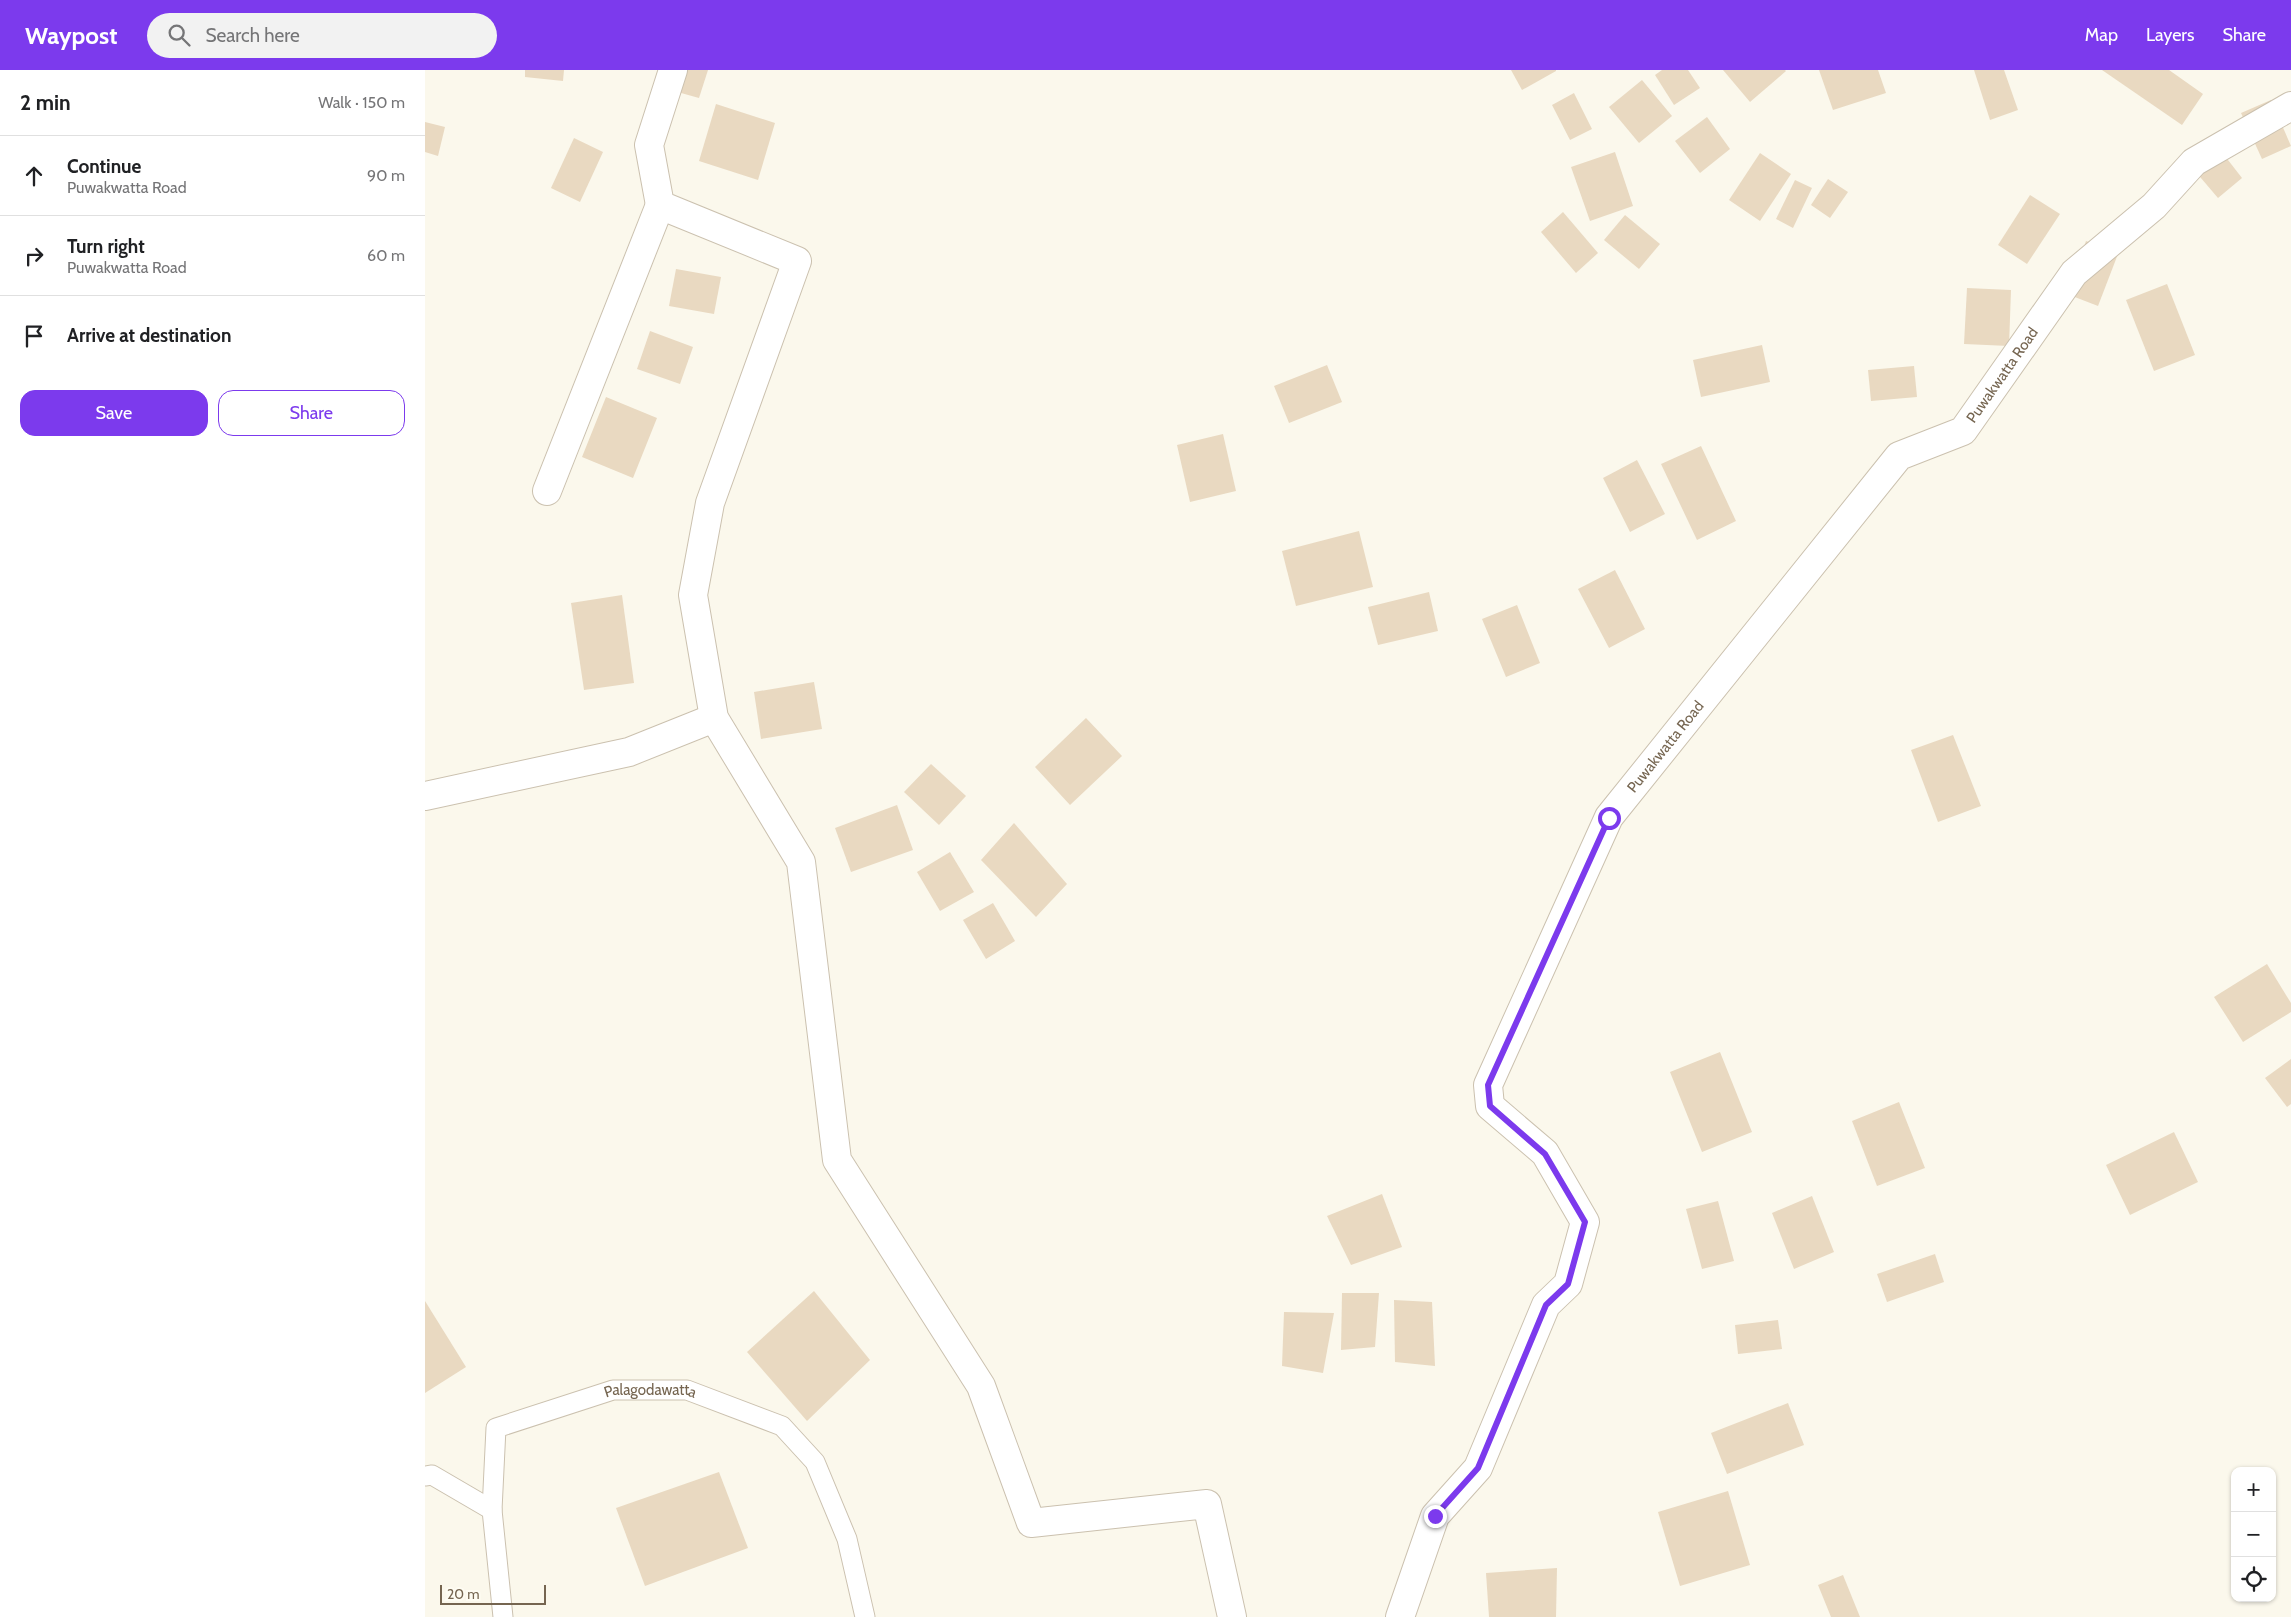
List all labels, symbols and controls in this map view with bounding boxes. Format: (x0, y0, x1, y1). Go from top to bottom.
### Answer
search box (147, 13, 497, 58)
text: Waypost (25, 21, 117, 50)
icon: search (165, 21, 193, 49)
text: Search here (205, 24, 300, 47)
text: Map (2085, 24, 2118, 46)
text: Layers (2146, 24, 2195, 46)
text: Share (2223, 24, 2266, 46)
text: 2 min (20, 90, 71, 115)
text: Walk · 150 m (318, 93, 405, 112)
text: Continue (67, 155, 141, 178)
icon: ahead (20, 162, 48, 190)
text: 90 m (367, 166, 405, 185)
text: Puwakwatta Road (67, 178, 187, 197)
text: Turn right (67, 235, 145, 258)
icon: right (20, 242, 48, 270)
text: 60 m (367, 246, 405, 265)
text: Puwakwatta Road (67, 258, 187, 277)
icon: arrive (20, 322, 48, 350)
text: Arrive at destination (67, 324, 231, 347)
street label: Puwakwatta Road (1963, 324, 2042, 426)
button: Save (20, 390, 208, 436)
button: Share (218, 390, 405, 436)
street label: Puwakwatta Road (1623, 697, 1708, 796)
route start (1598, 807, 1621, 830)
street label: Palagodawatta (602, 1381, 700, 1402)
map controls (2231, 1467, 2276, 1602)
button: + (2231, 1467, 2276, 1512)
route end (1424, 1505, 1447, 1528)
button: − (2231, 1512, 2276, 1557)
button: locate (2231, 1557, 2276, 1602)
scale bar (440, 1582, 546, 1605)
text: 20 m (447, 1585, 480, 1603)

